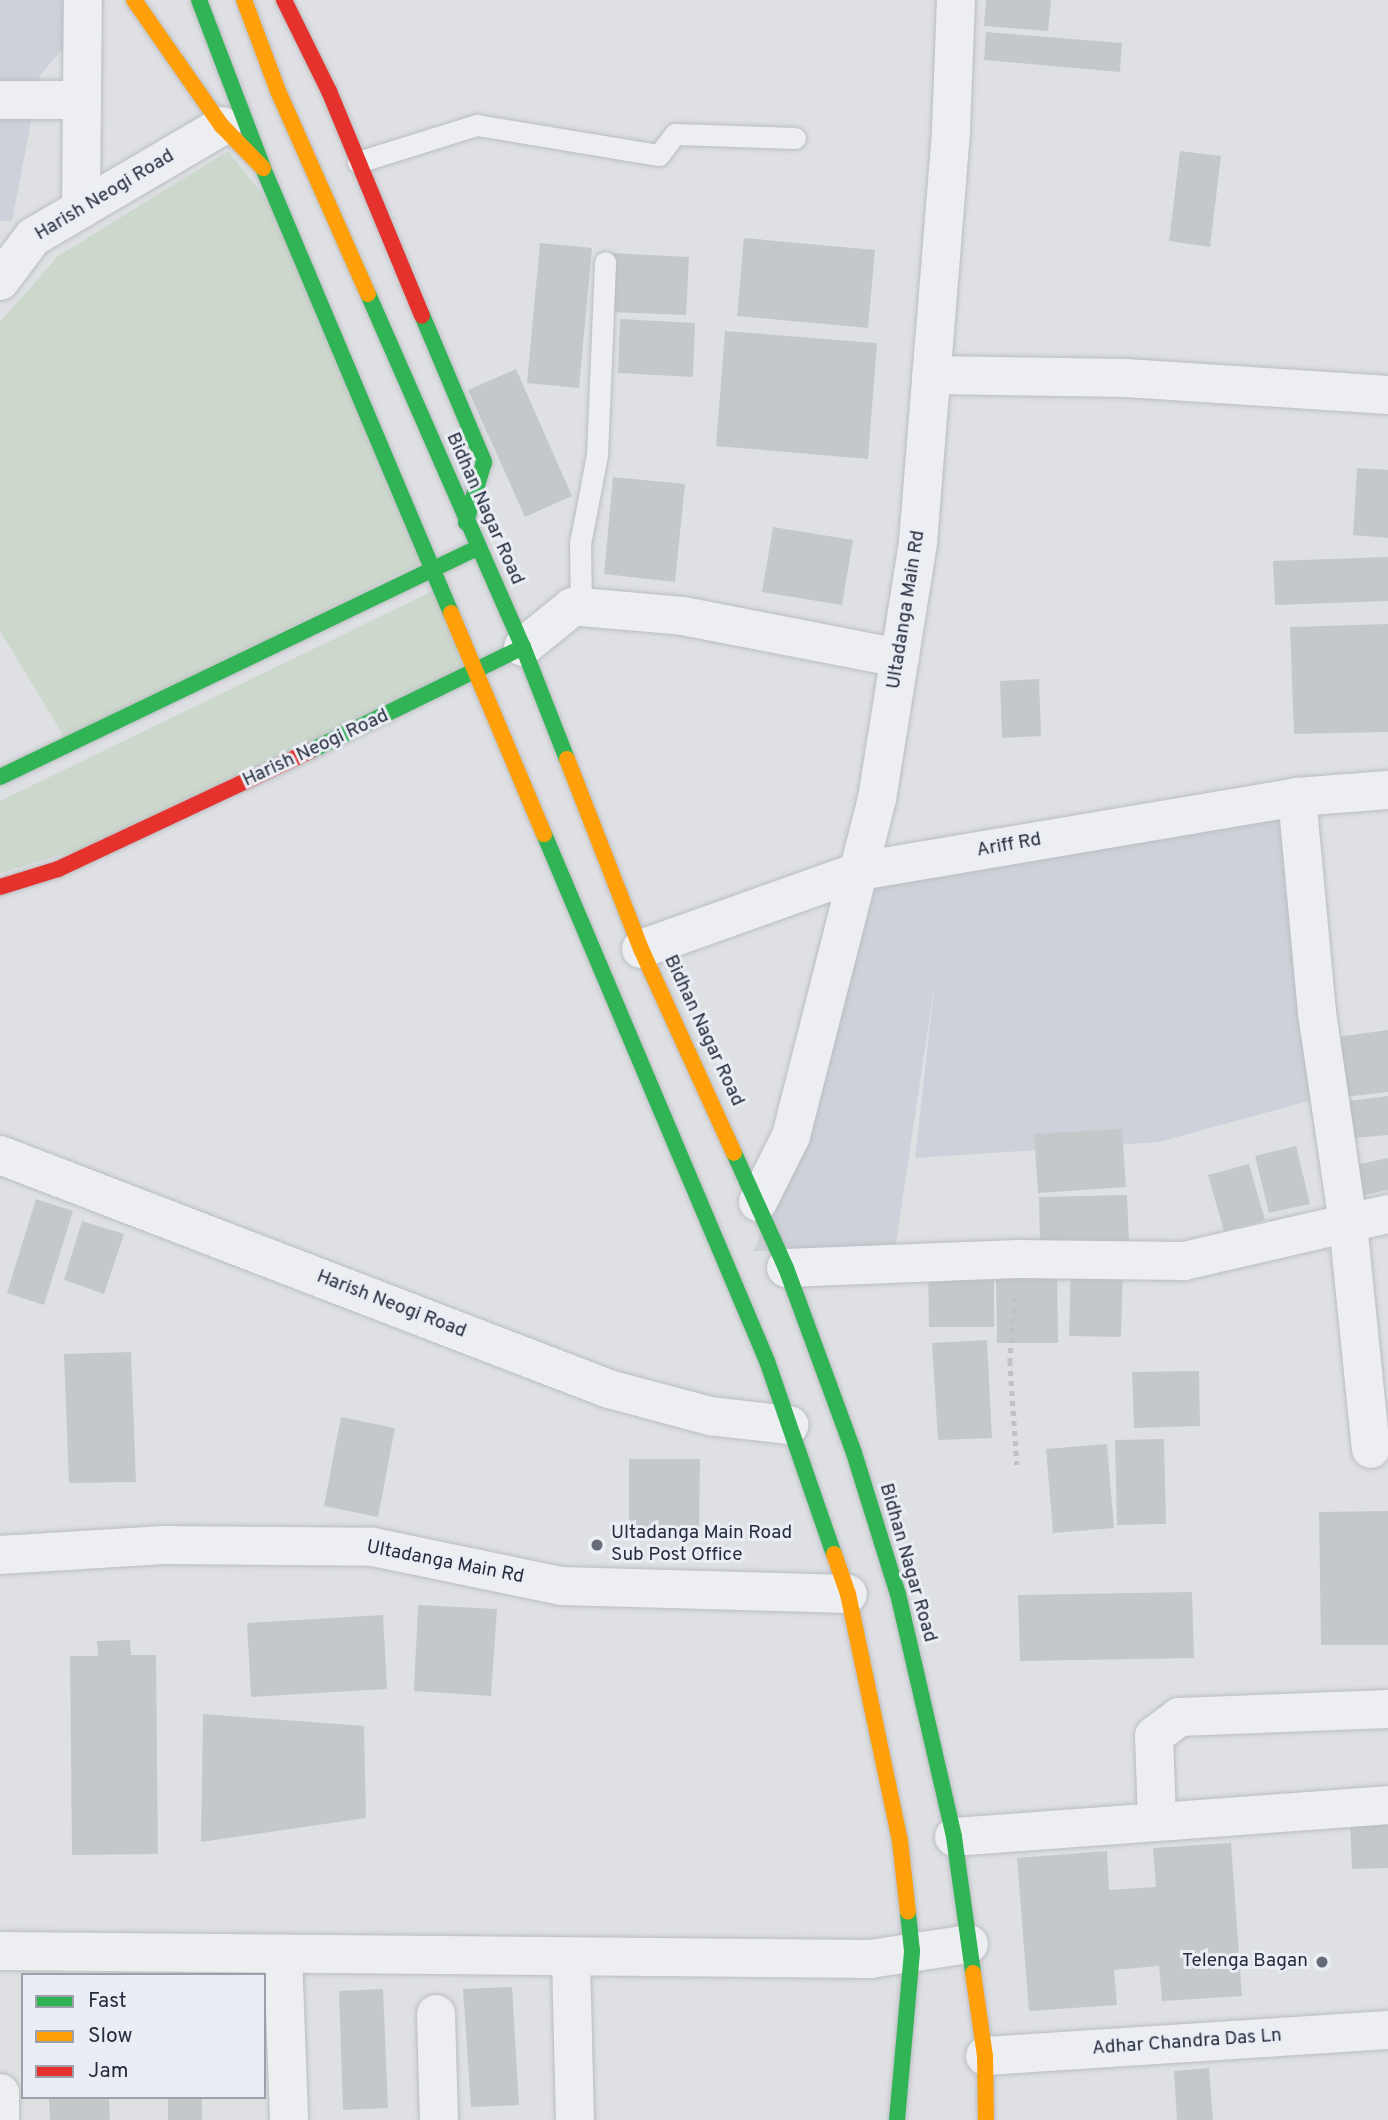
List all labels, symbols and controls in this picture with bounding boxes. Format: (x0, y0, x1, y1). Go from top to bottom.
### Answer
street label: Harish Neogi Road (31, 146, 179, 246)
street label: Bidhan Nagar Road (440, 429, 528, 589)
street label: Ultadanga Main Rd (883, 529, 931, 691)
street label: Harish Neogi Road (240, 705, 392, 793)
street label: Ariff Rd (975, 829, 1043, 863)
street label: Bidhan Nagar Road (658, 952, 748, 1110)
street label: Harish Neogi Road (313, 1266, 469, 1344)
street label: Bidhan Nagar Road (873, 1481, 941, 1645)
place label: Ultadanga Main Road Sub Post Office (611, 1523, 792, 1567)
street label: Ultadanga Main Rd (364, 1537, 526, 1589)
marker: Ultadanga Main Road Sub Post Office (589, 1537, 605, 1553)
place label: Telenga Bagan (1182, 1951, 1308, 1973)
marker: Telenga Bagan (1314, 1954, 1330, 1970)
legend (21, 1973, 266, 2099)
text: Fast (88, 1988, 127, 2015)
text: Slow (88, 2023, 133, 2050)
street label: Adhar Chandra Das Ln (1091, 2025, 1283, 2061)
text: Jam (88, 2058, 129, 2085)

